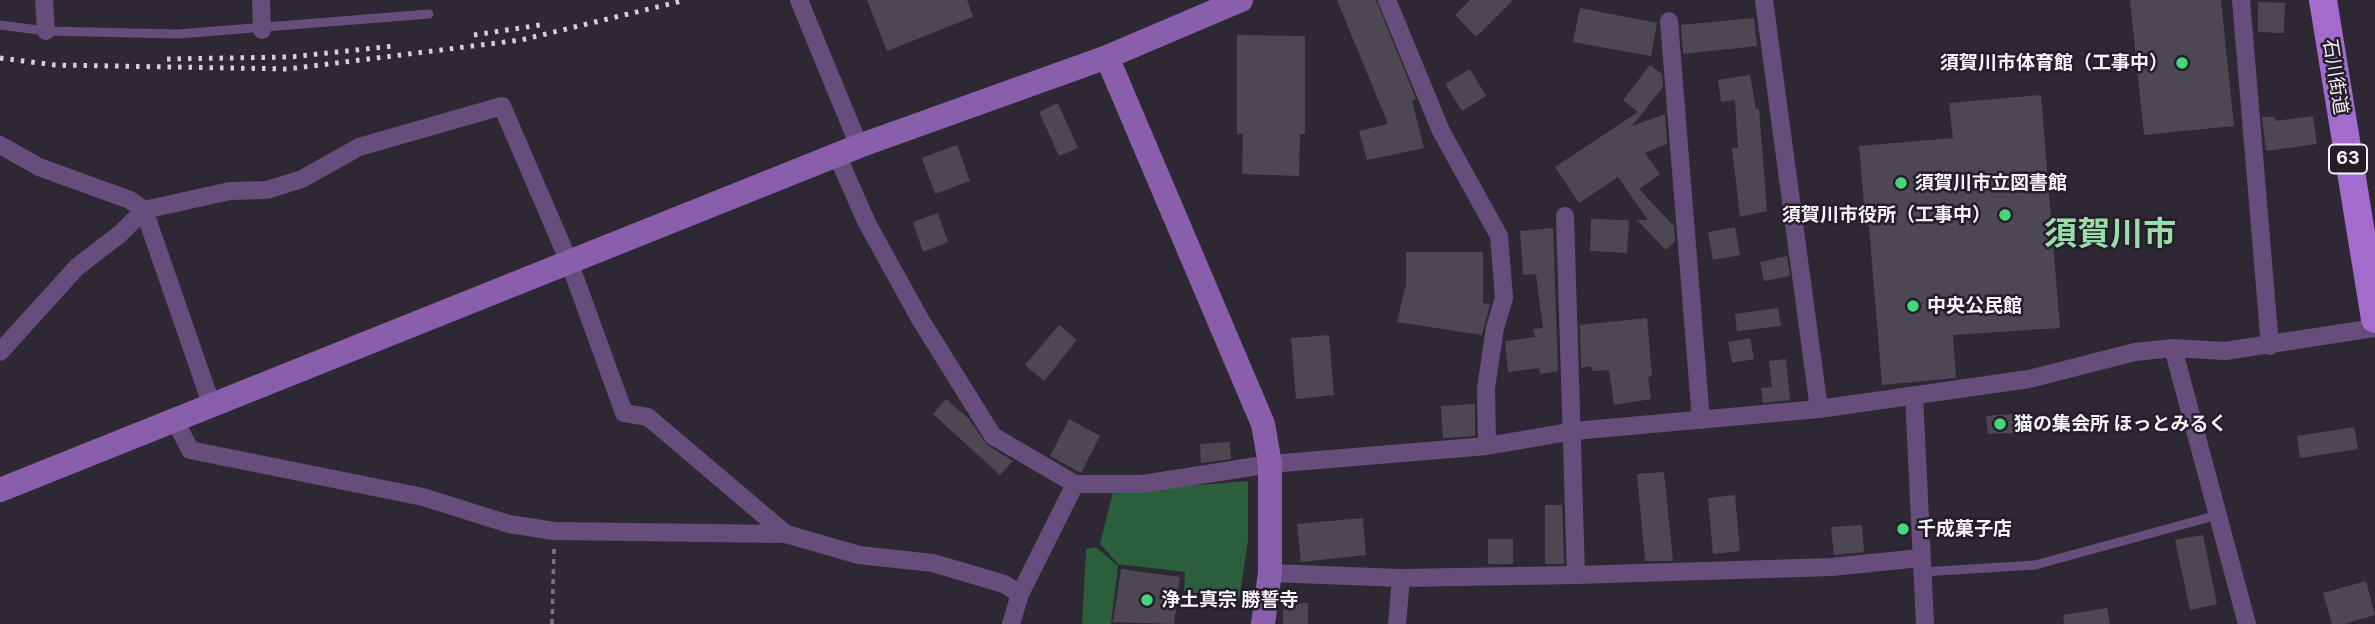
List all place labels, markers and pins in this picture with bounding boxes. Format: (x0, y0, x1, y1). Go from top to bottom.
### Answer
place label: 須賀川市体育館（工事中） (1940, 52, 2168, 74)
marker: 須賀川市体育館（工事中） (2174, 55, 2190, 71)
place label: 須賀川市立図書館 (1915, 172, 2067, 194)
marker: 須賀川市立図書館 (1893, 175, 1909, 191)
place label: 須賀川市役所（工事中） (1782, 204, 1991, 226)
marker: 須賀川市役所（工事中） (1997, 207, 2013, 223)
place label: 中央公民館 (1927, 295, 2022, 317)
marker: 中央公民館 (1905, 298, 1921, 314)
place label: 猫の集会所 ほっとみるく (2014, 413, 2227, 435)
marker: 猫の集会所 ほっとみるく (1992, 416, 2008, 432)
place label: 千成菓子店 (1917, 518, 2012, 540)
marker: 千成菓子店 (1895, 521, 1911, 537)
place label: 浄土真宗 勝誓寺 (1161, 589, 1298, 611)
marker: 浄土真宗 勝誓寺 (1139, 592, 1155, 608)

